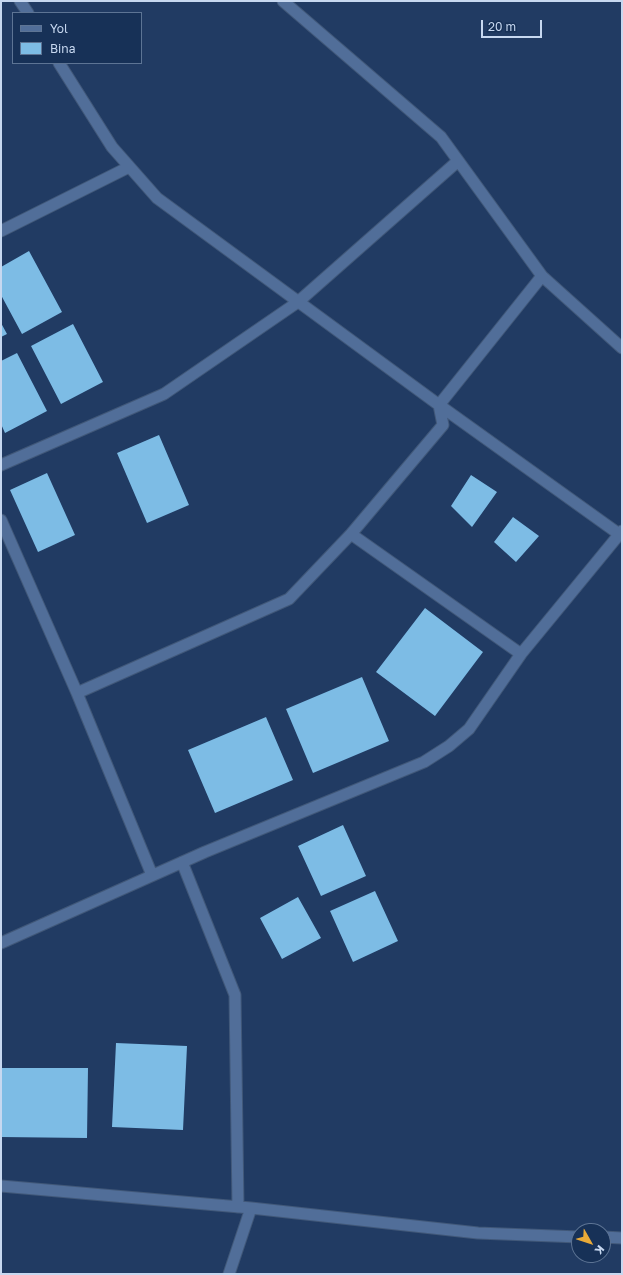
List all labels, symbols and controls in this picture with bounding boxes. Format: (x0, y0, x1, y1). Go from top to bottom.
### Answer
legend (12, 12, 142, 64)
scale bar (483, 12, 544, 38)
text: 20 m (488, 19, 516, 34)
text: Yol (50, 21, 68, 36)
text: Bina (50, 41, 75, 56)
north arrow (571, 1223, 611, 1263)
text: K (592, 1243, 608, 1257)

